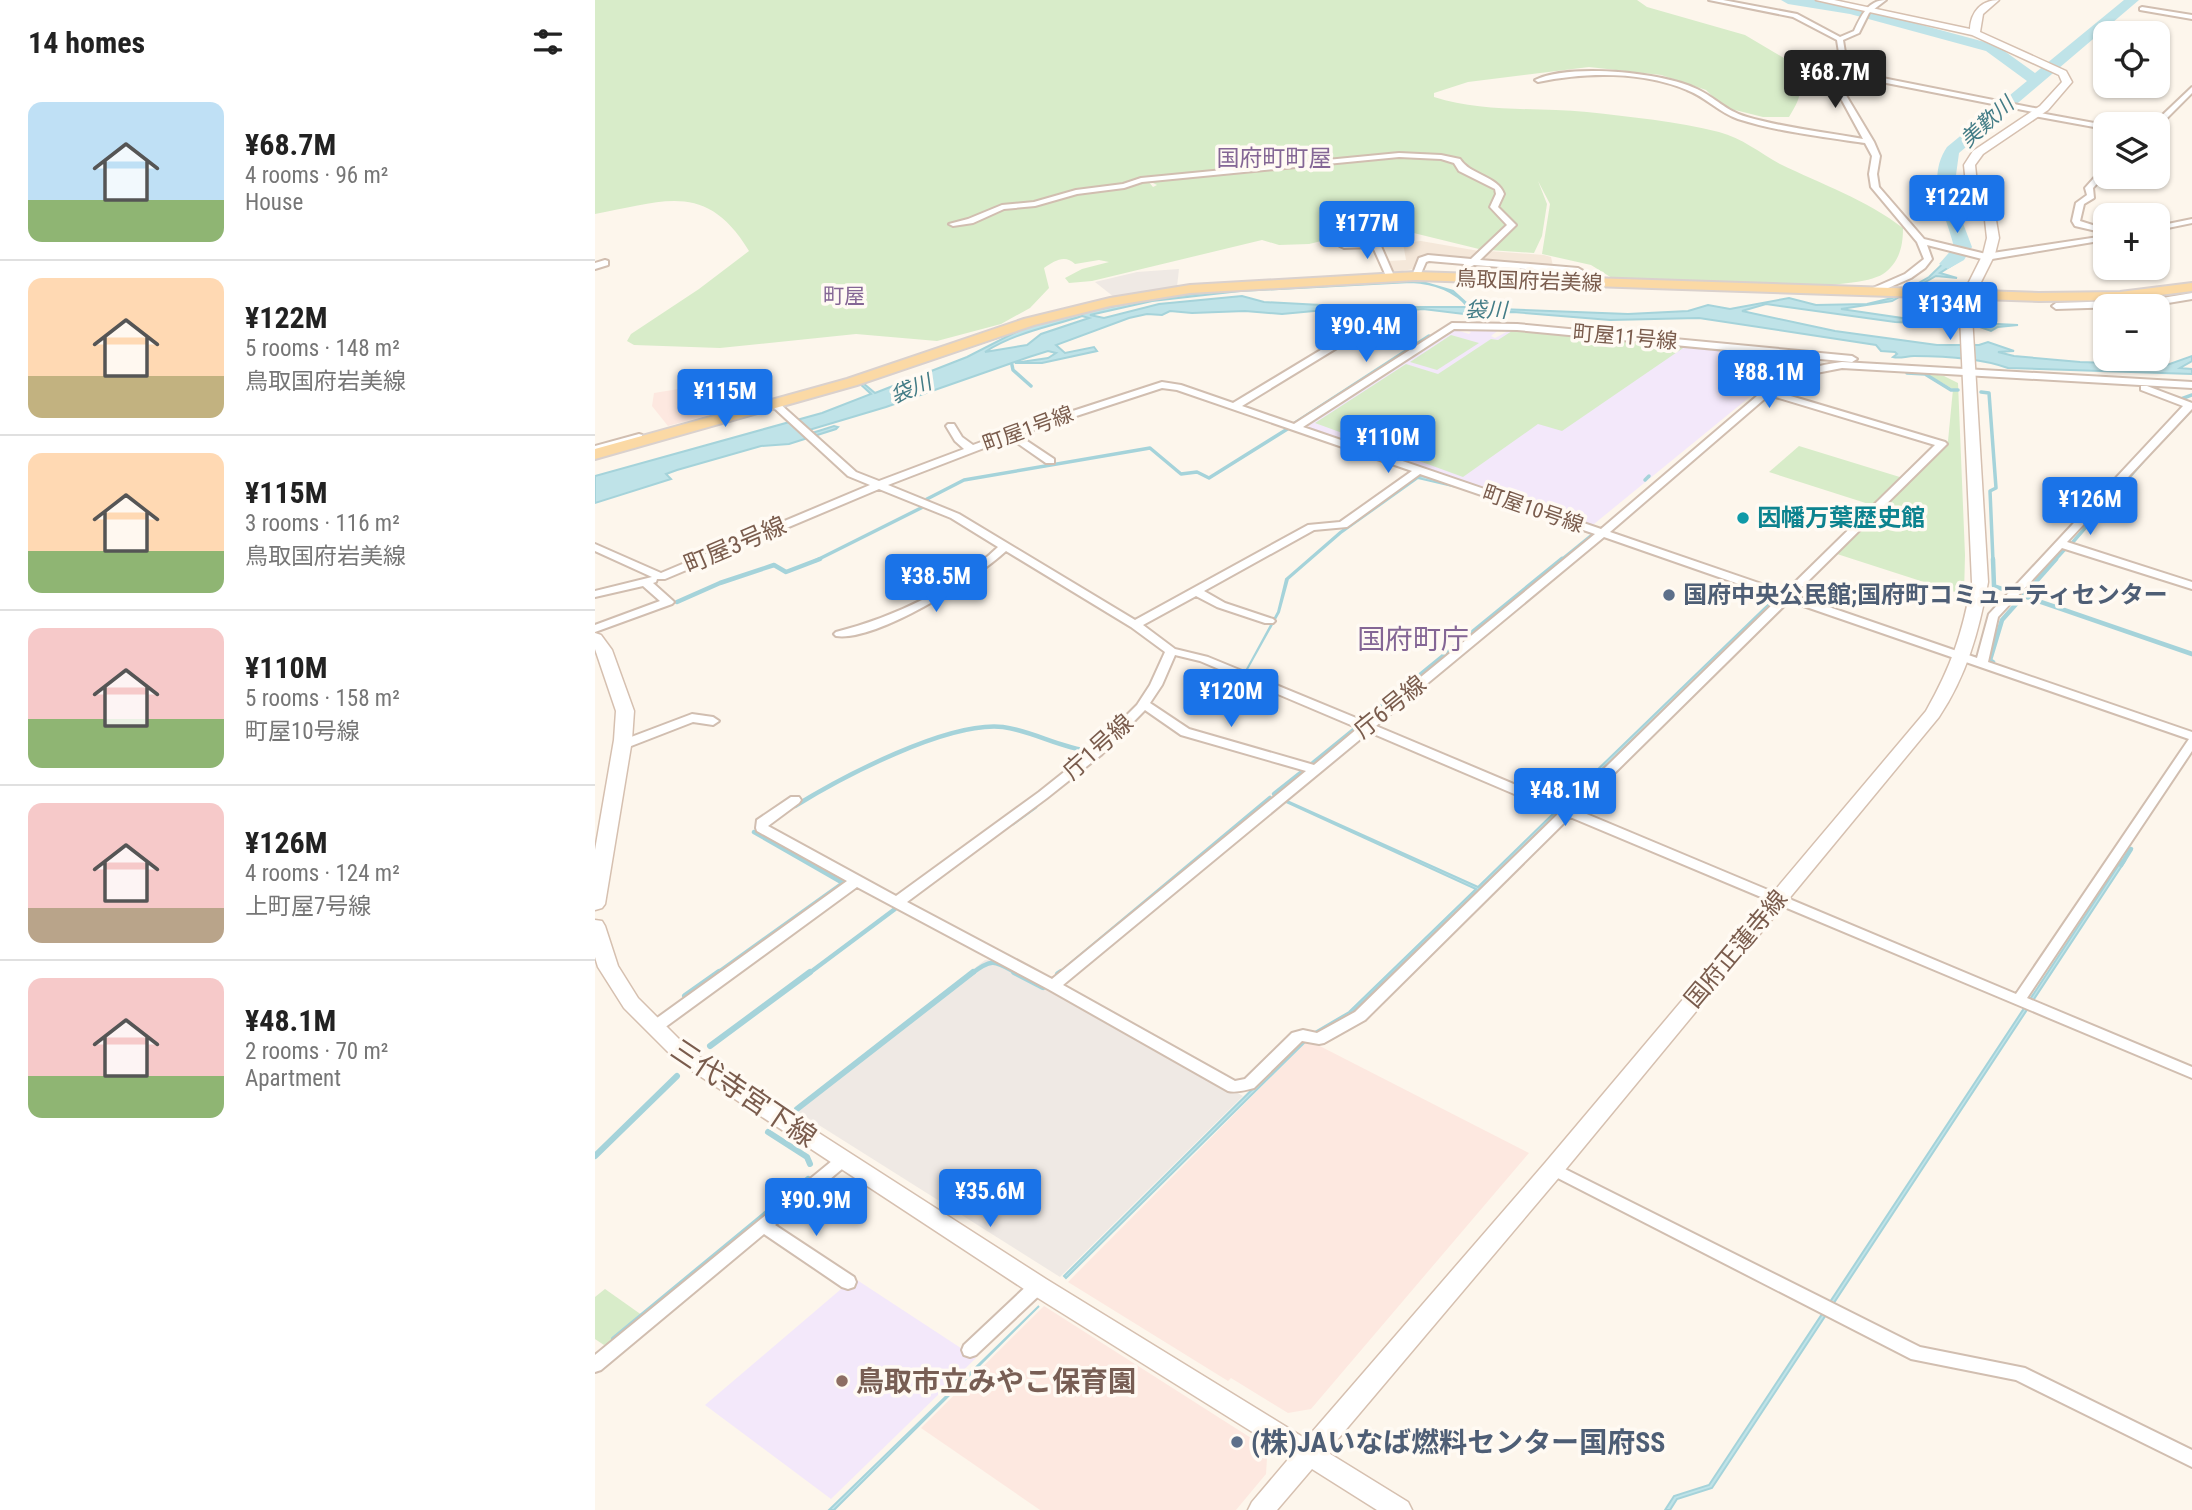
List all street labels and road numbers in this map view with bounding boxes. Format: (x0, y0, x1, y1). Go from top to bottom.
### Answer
street label: 鳥取国府岩美線 (1455, 266, 1603, 296)
street label: 町屋11号線 (1572, 320, 1678, 354)
street label: 町屋1号線 (980, 402, 1076, 456)
street label: 町屋10号線 (1480, 481, 1586, 537)
street label: 町屋3号線 (680, 511, 790, 579)
street label: 庁6号線 (1349, 670, 1431, 744)
street label: 庁1号線 (1057, 709, 1139, 785)
street label: 国府正蓮寺線 (1679, 885, 1793, 1013)
street label: 三代寺宮下線 (665, 1033, 823, 1154)

